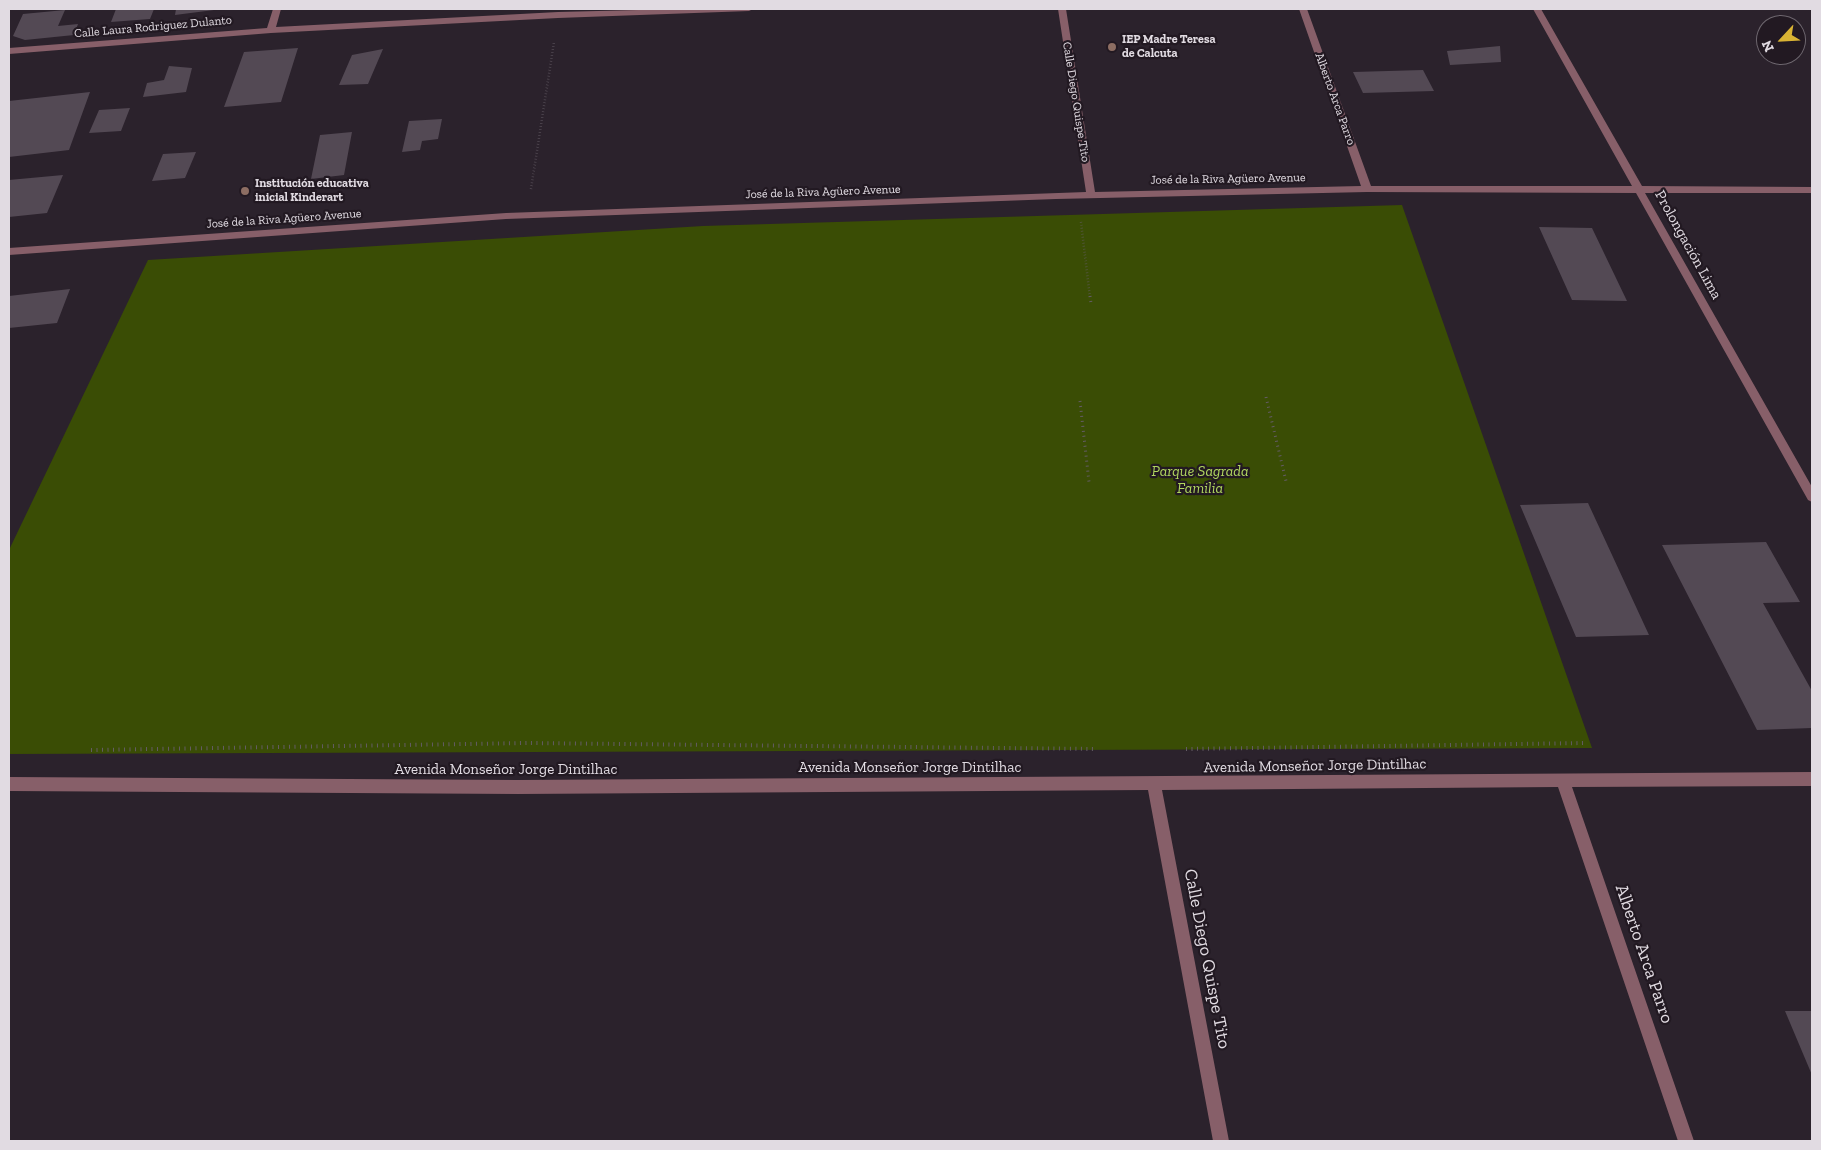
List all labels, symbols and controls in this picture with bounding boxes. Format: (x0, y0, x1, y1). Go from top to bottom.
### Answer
street label: Calle Laura Rodriguez Dulanto (74, 13, 232, 41)
north arrow (1756, 15, 1806, 65)
place label: IEP Madre Teresa de Calcuta (1122, 33, 1215, 61)
text: N (1758, 38, 1778, 55)
street label: Calle Diego Quispe Tito (1059, 41, 1093, 163)
marker: IEP Madre Teresa de Calcuta (1106, 41, 1118, 53)
street label: Alberto Arca Parro (1312, 51, 1358, 147)
street label: José de la Riva Agüero Avenue (1150, 170, 1306, 188)
place label: Institución educativa inicial Kinderart (255, 177, 369, 205)
street label: José de la Riva Agüero Avenue (745, 182, 901, 202)
marker: Institución educativa inicial Kinderart (239, 185, 251, 197)
street label: Prolongación Lima (1651, 187, 1725, 303)
street label: José de la Riva Agüero Avenue (206, 206, 362, 232)
park label: Parque Sagrada Familia (1151, 463, 1249, 498)
street label: Avenida Monseñor Jorge Dintilhac (1203, 755, 1427, 777)
street label: Avenida Monseñor Jorge Dintilhac (799, 759, 1021, 777)
street label: Avenida Monseñor Jorge Dintilhac (395, 761, 617, 779)
street label: Calle Diego Quispe Tito (1179, 867, 1235, 1051)
street label: Alberto Arca Parro (1610, 882, 1678, 1026)

